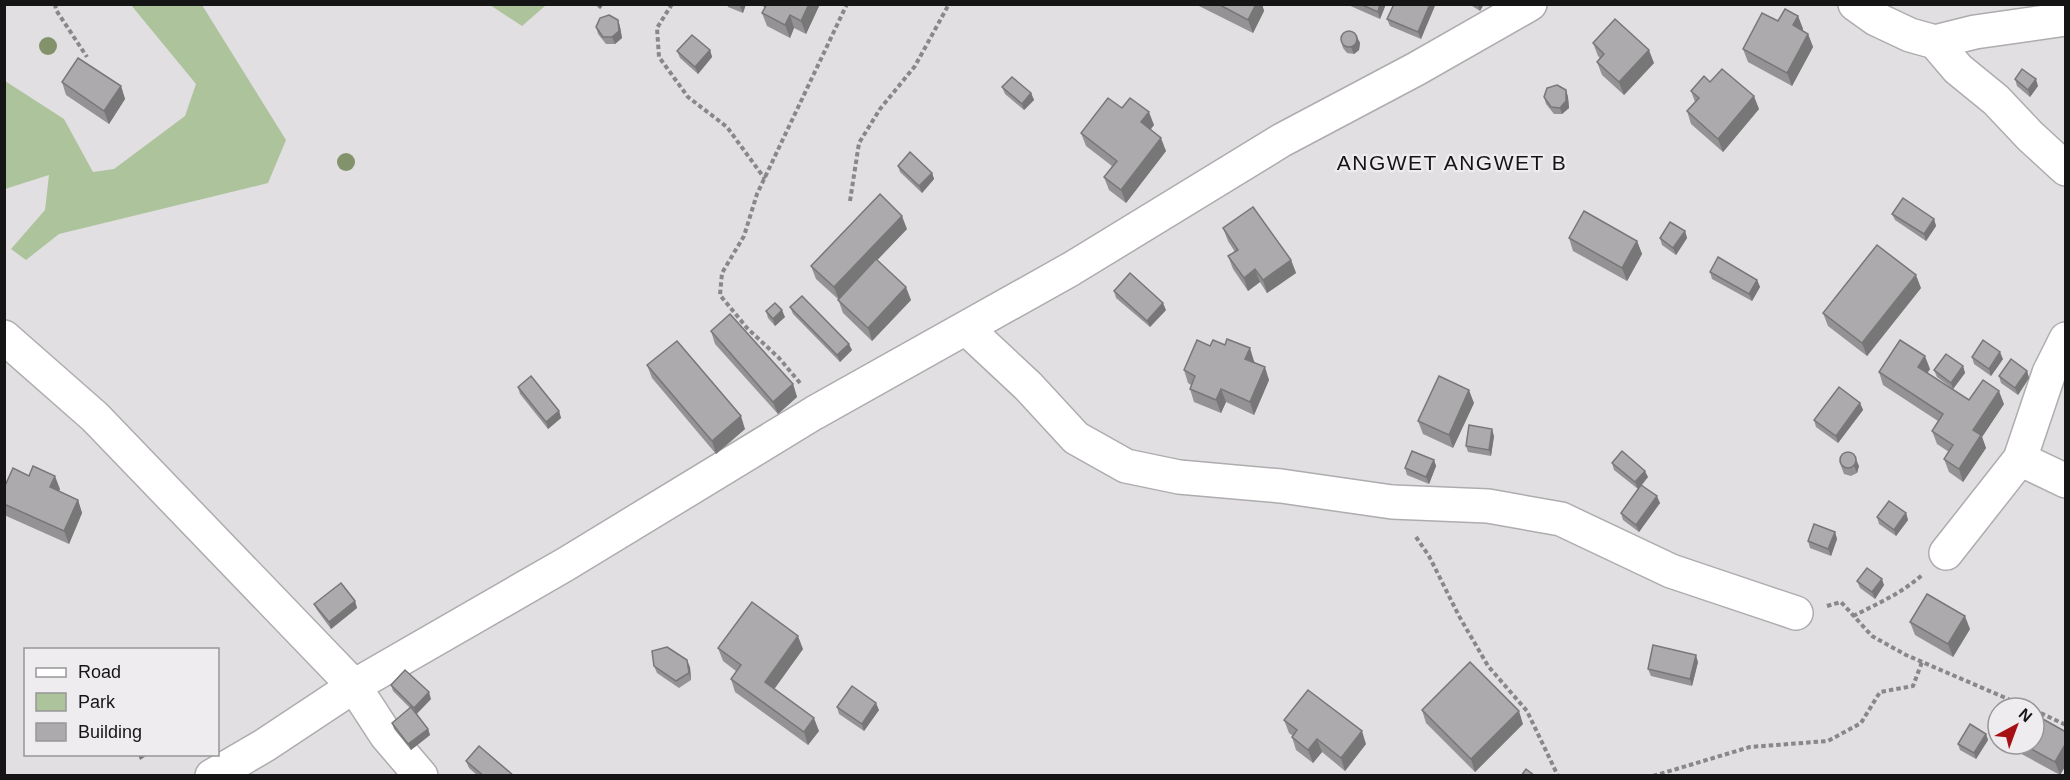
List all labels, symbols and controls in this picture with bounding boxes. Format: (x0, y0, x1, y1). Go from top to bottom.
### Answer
district label: ANGWET ANGWET B (1337, 151, 1567, 174)
legend (24, 648, 219, 756)
text: Road (78, 662, 121, 682)
text: Park (78, 692, 116, 712)
north arrow (1986, 696, 2046, 756)
text: N (2016, 705, 2035, 725)
text: Building (78, 722, 142, 742)

